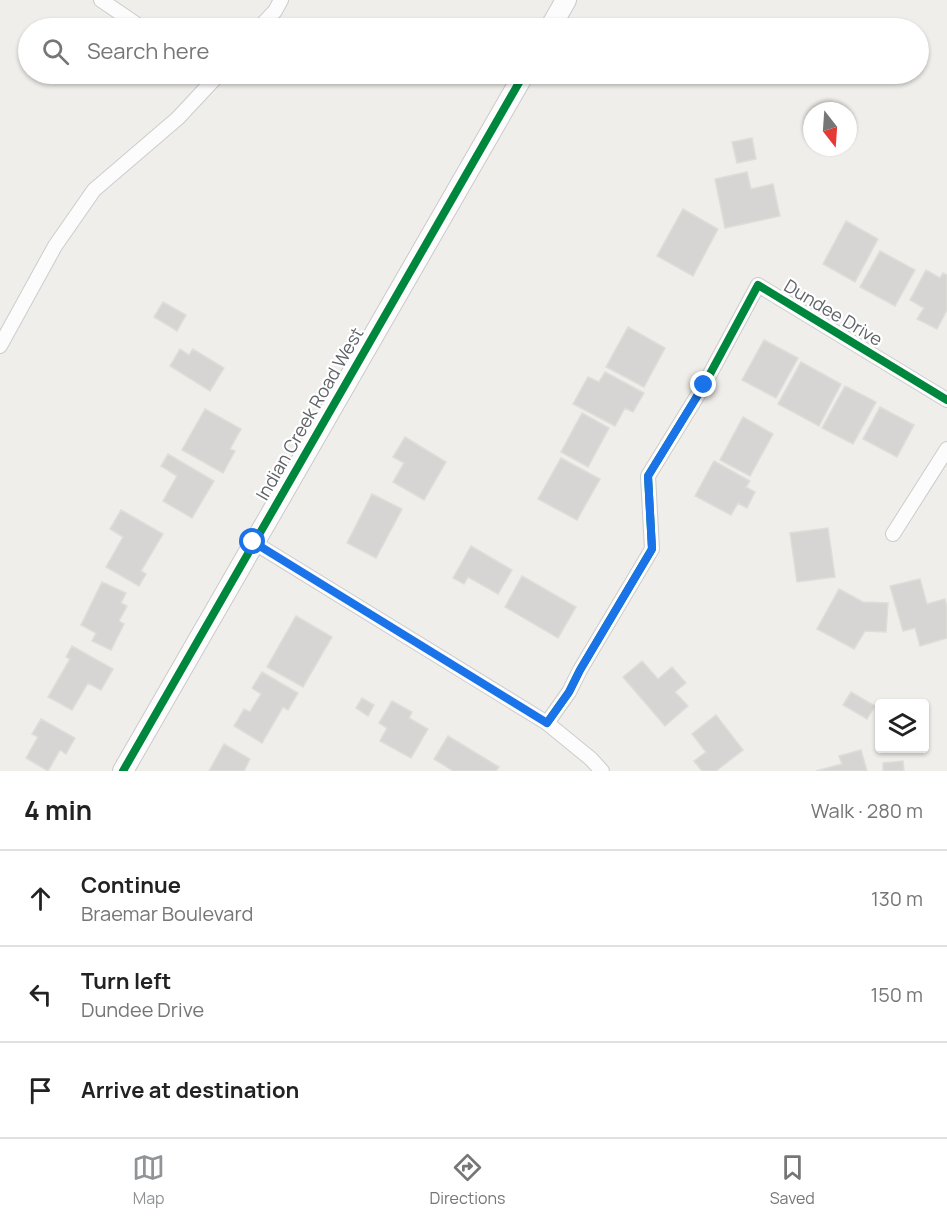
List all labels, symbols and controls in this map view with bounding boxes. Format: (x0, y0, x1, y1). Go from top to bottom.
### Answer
search box (18, 18, 929, 84)
icon: search (39, 35, 72, 68)
text: Search here (87, 36, 209, 66)
north arrow (803, 102, 857, 156)
street label: Dundee Drive (780, 273, 887, 351)
street label: Indian Creek Road West (250, 323, 369, 504)
route end (690, 371, 716, 397)
route start (239, 528, 265, 554)
map controls (875, 699, 929, 753)
button: layers (875, 699, 929, 753)
text: 4 min (24, 792, 92, 828)
text: Walk · 280 m (811, 797, 923, 824)
text: Continue (81, 870, 181, 900)
icon: ahead (24, 882, 57, 915)
text: 130 m (871, 885, 923, 912)
text: Braemar Boulevard (81, 900, 253, 927)
text: Turn left (81, 966, 171, 996)
icon: left (24, 978, 57, 1011)
text: 150 m (870, 981, 923, 1008)
text: Dundee Drive (81, 996, 204, 1023)
icon: arrive (24, 1074, 57, 1107)
text: Arrive at destination (81, 1075, 299, 1105)
tab: Map (132, 1151, 165, 1209)
tab: Directions (430, 1151, 505, 1209)
tab: Saved (770, 1151, 815, 1209)

